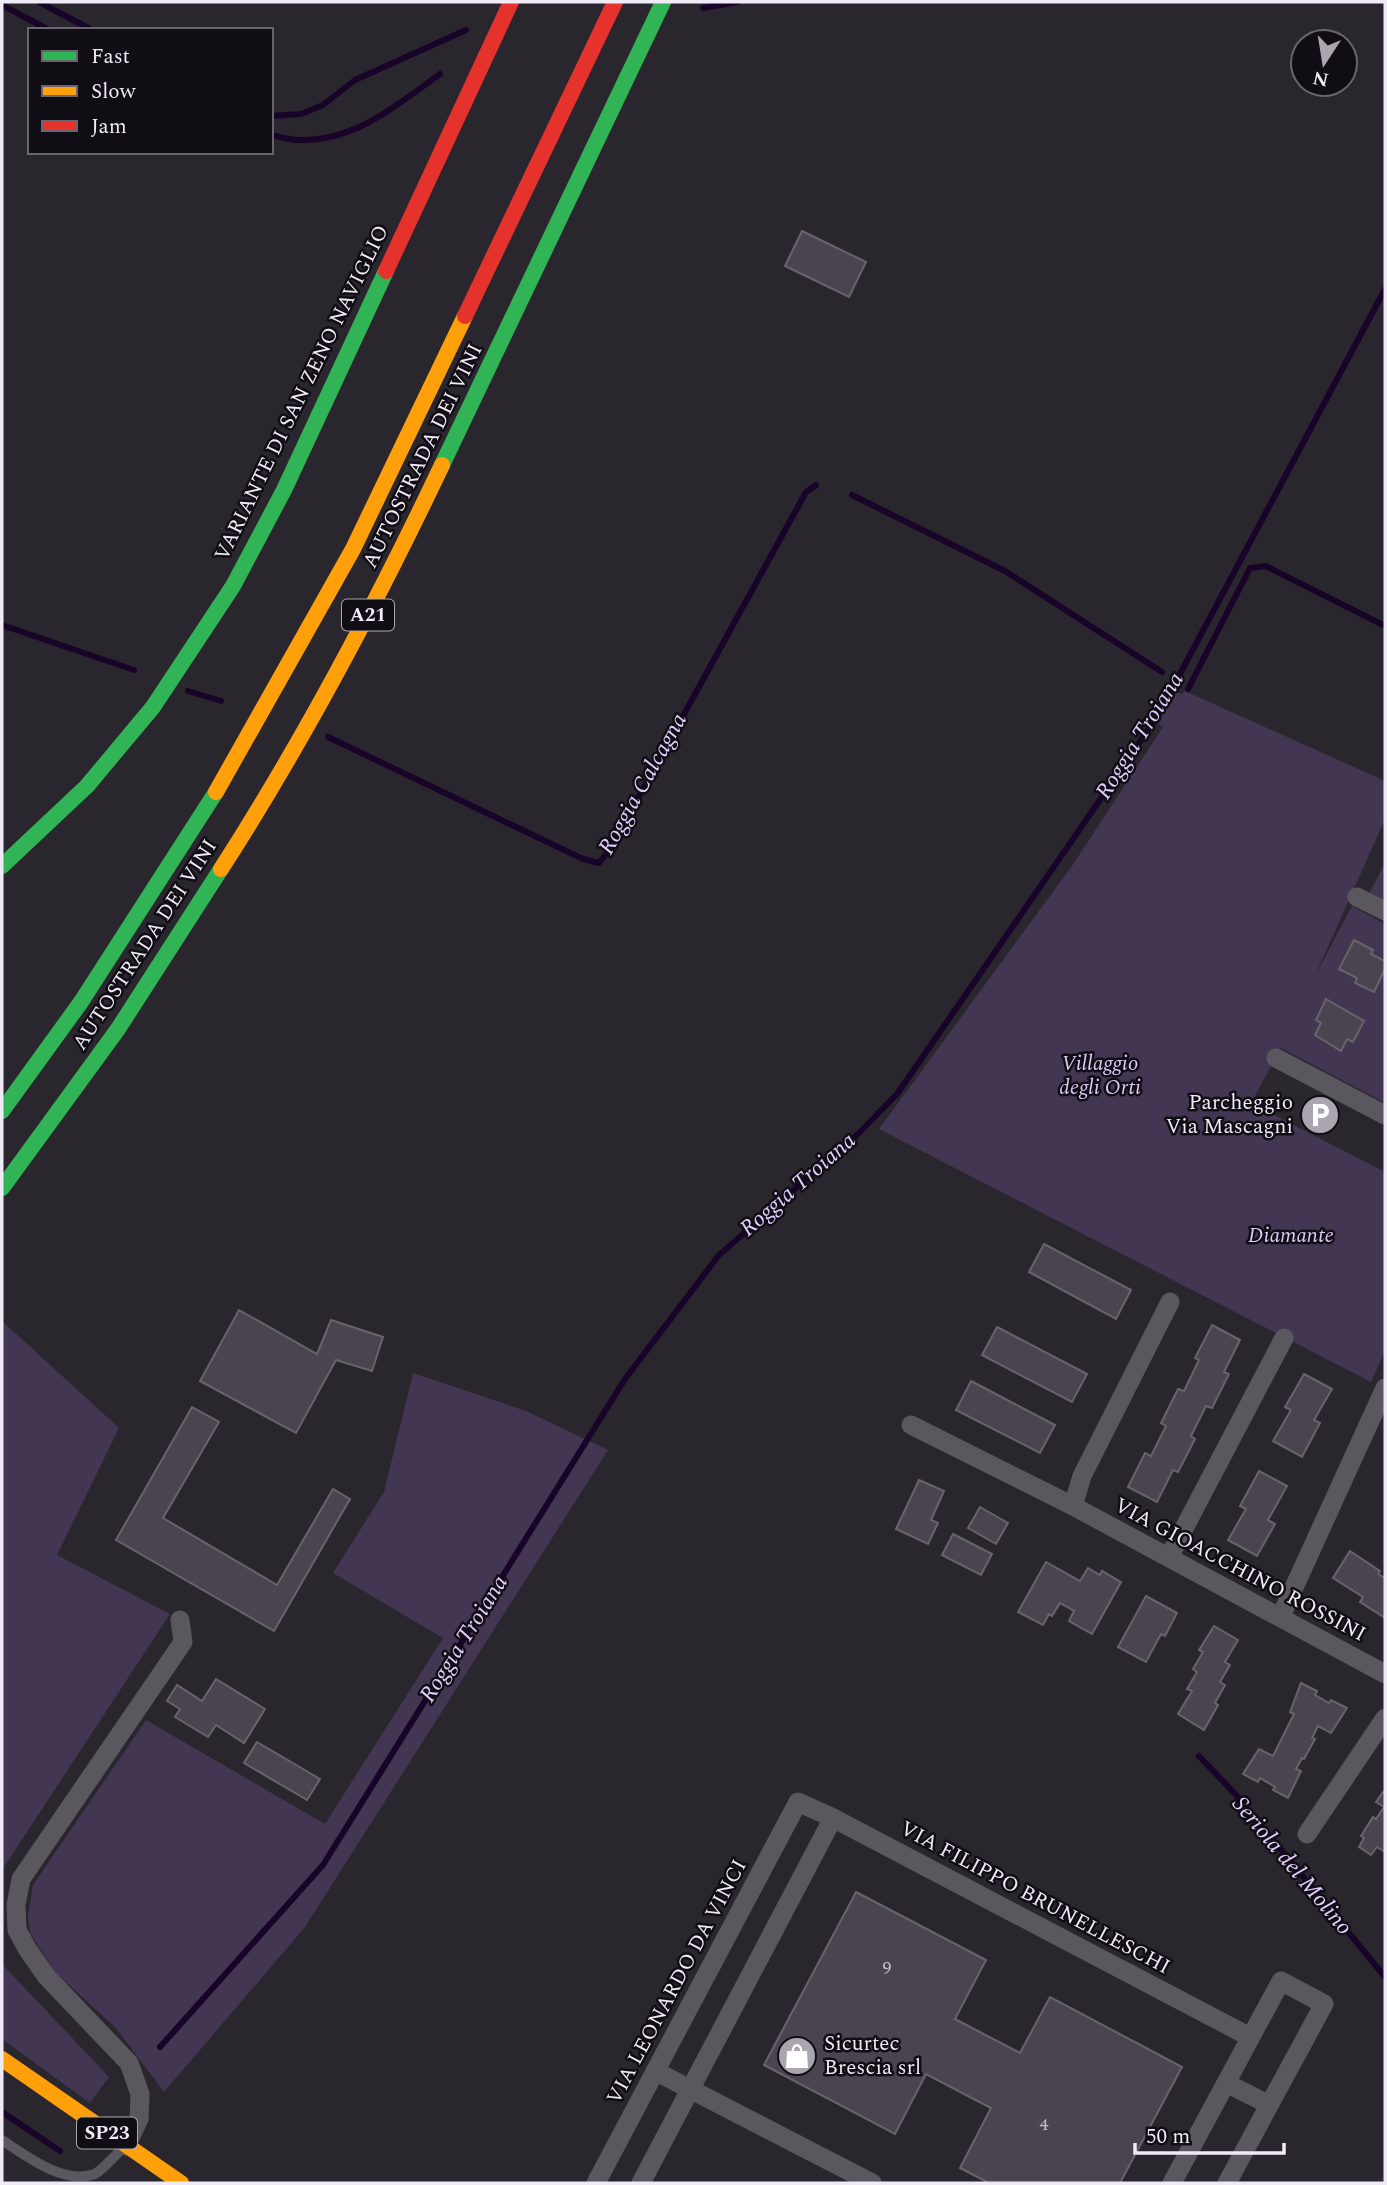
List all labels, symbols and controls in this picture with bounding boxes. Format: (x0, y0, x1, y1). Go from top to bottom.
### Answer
legend (28, 28, 273, 154)
north arrow (1289, 28, 1359, 98)
text: Fast (91, 41, 130, 73)
text: N (1310, 62, 1331, 94)
text: Slow (91, 76, 137, 108)
text: Jam (91, 111, 127, 143)
street label: VARIANTE DI SAN ZENO NAVIGLIO (206, 220, 398, 566)
street label: AUTOSTRADA DEI VINI (355, 338, 491, 574)
road number: A21 (342, 600, 394, 630)
water label: Roggia Troiana (1087, 665, 1193, 807)
water label: Roggia Calcagna (590, 706, 697, 861)
street label: AUTOSTRADA DEI VINI (64, 833, 226, 1057)
park label: Villaggio degli Orti (1059, 1048, 1141, 1104)
place label: Parcheggio Via Mascagni (1166, 1087, 1293, 1143)
parking icon: Parcheggio Via Mascagni (1299, 1094, 1341, 1136)
water label: Roggia Troiana (732, 1124, 864, 1246)
park label: Diamante (1248, 1220, 1334, 1252)
street label: VIA GIOACCHINO ROSSINI (1108, 1490, 1372, 1650)
water label: Roggia Troiana (411, 1568, 517, 1710)
water label: Seriola del Molino (1223, 1789, 1361, 1943)
street label: VIA FILIPPO BRUNELLESCHI (894, 1813, 1176, 1983)
street label: VIA LEONARDO DA VINCI (599, 1854, 755, 2110)
house number: 9 (883, 1954, 892, 1981)
place label: Sicurtec Brescia srl (824, 2028, 921, 2084)
shop icon: Sicurtec Brescia srl (776, 2035, 818, 2077)
house number: 4 (1040, 2111, 1049, 2138)
scale bar (1135, 2112, 1284, 2156)
road number: SP23 (77, 2118, 137, 2148)
text: 50 m (1146, 2121, 1190, 2153)

